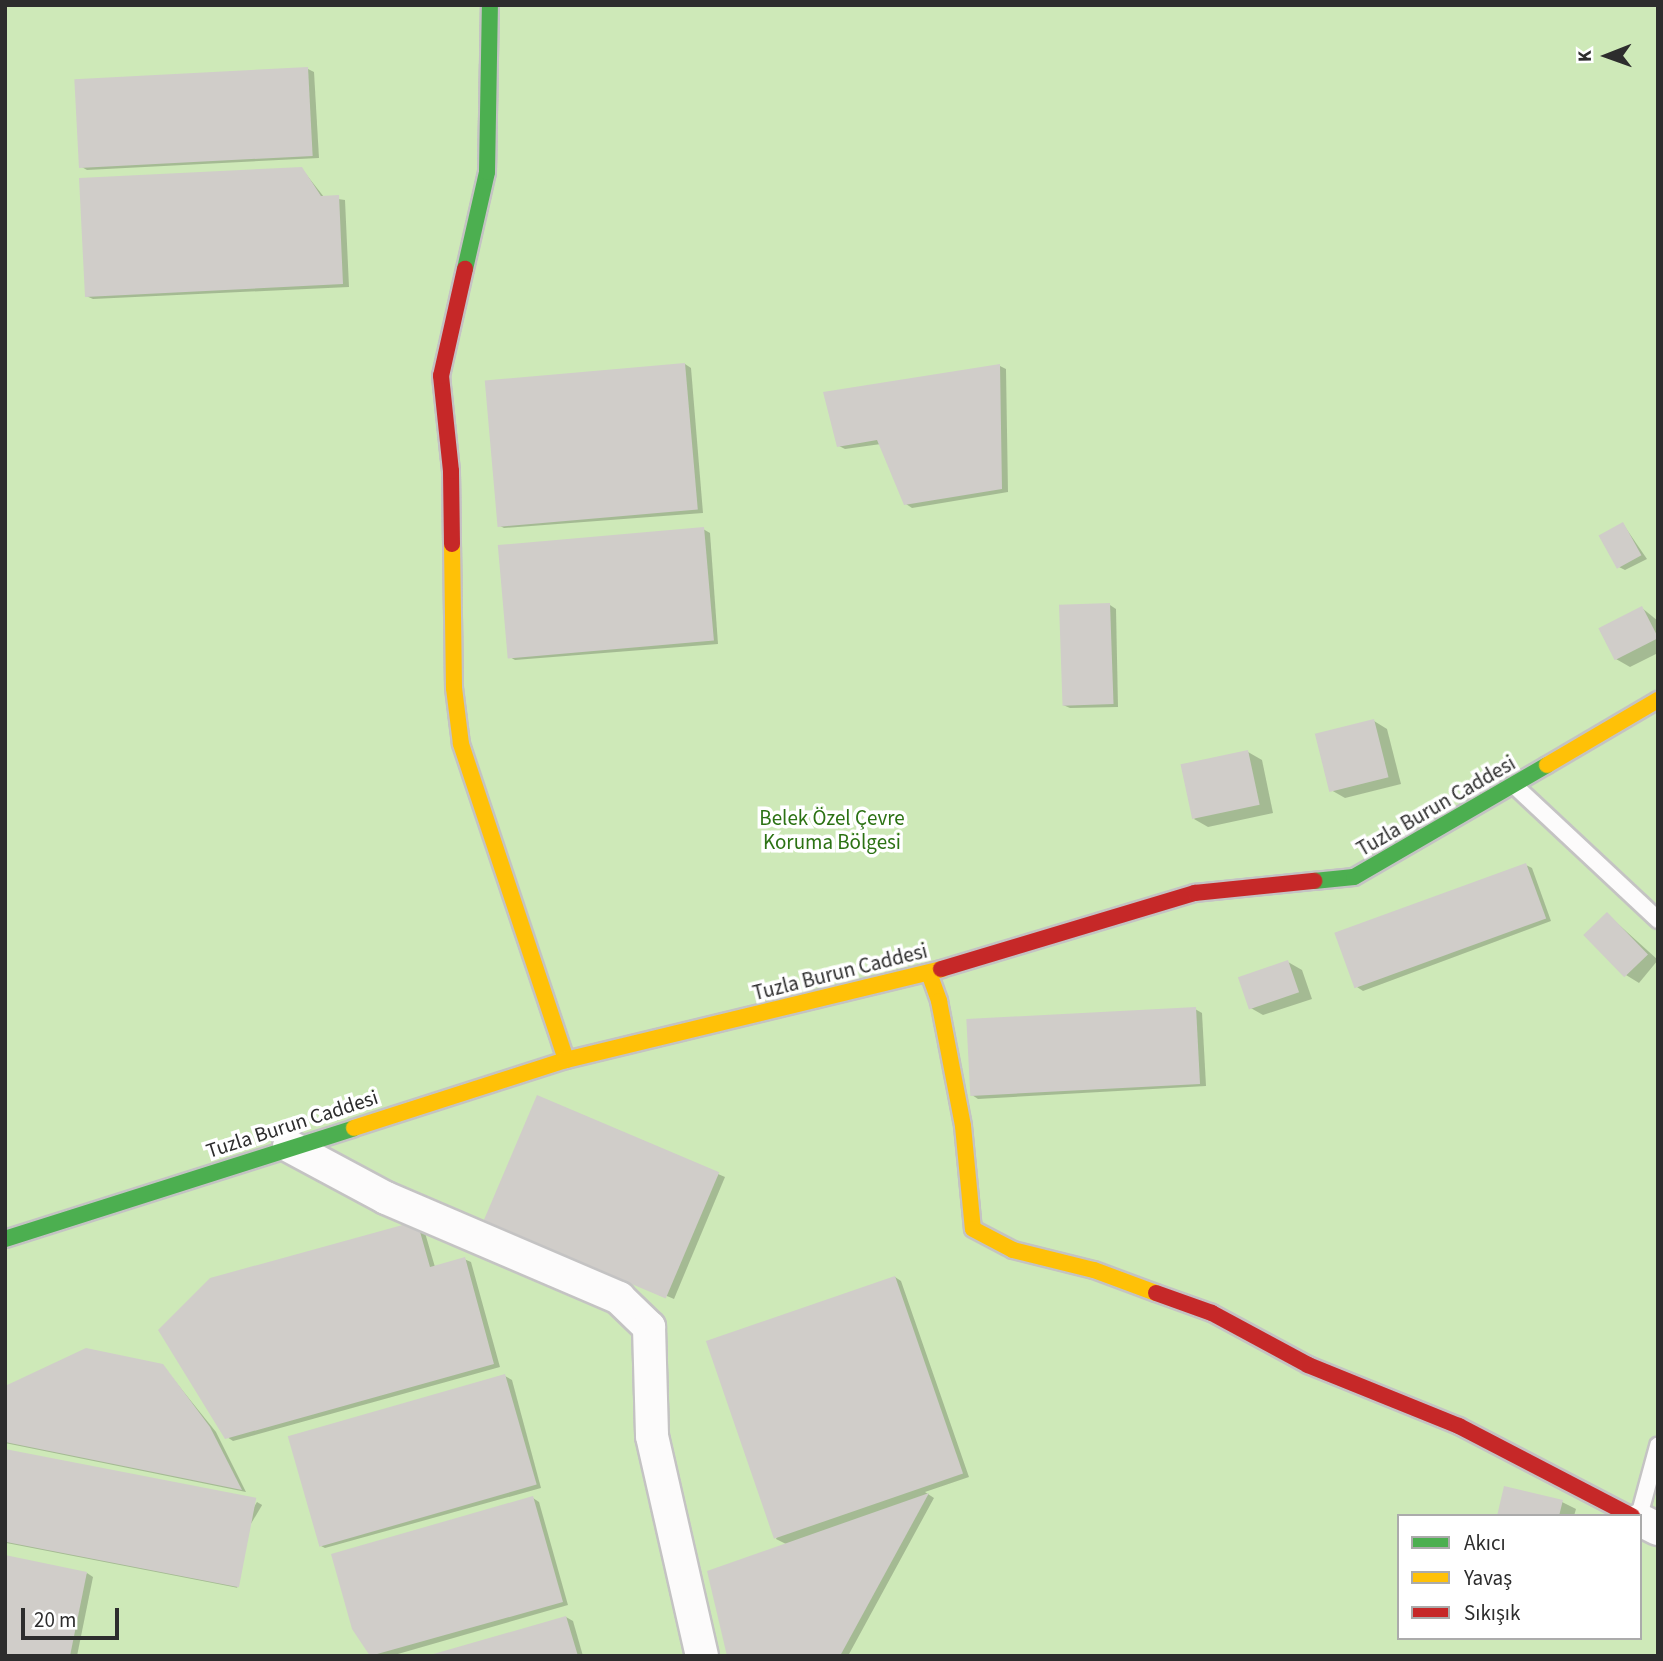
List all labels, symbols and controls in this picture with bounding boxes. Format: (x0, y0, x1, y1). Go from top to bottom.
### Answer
north arrow (1572, 21, 1642, 91)
text: K (1572, 50, 1599, 62)
street label: Tuzla Burun Caddesi (1352, 750, 1520, 862)
park label: Belek Özel Çevre Koruma Bölgesi (759, 805, 905, 855)
street label: Tuzla Burun Caddesi (750, 938, 930, 1006)
street label: Tuzla Burun Caddesi (203, 1084, 381, 1164)
legend (1397, 1514, 1642, 1640)
text: Akıcı (1464, 1528, 1506, 1558)
text: Yavaş (1464, 1563, 1512, 1593)
scale bar (24, 1594, 122, 1638)
text: Sıkışık (1464, 1598, 1520, 1628)
text: 20 m (34, 1605, 76, 1635)

